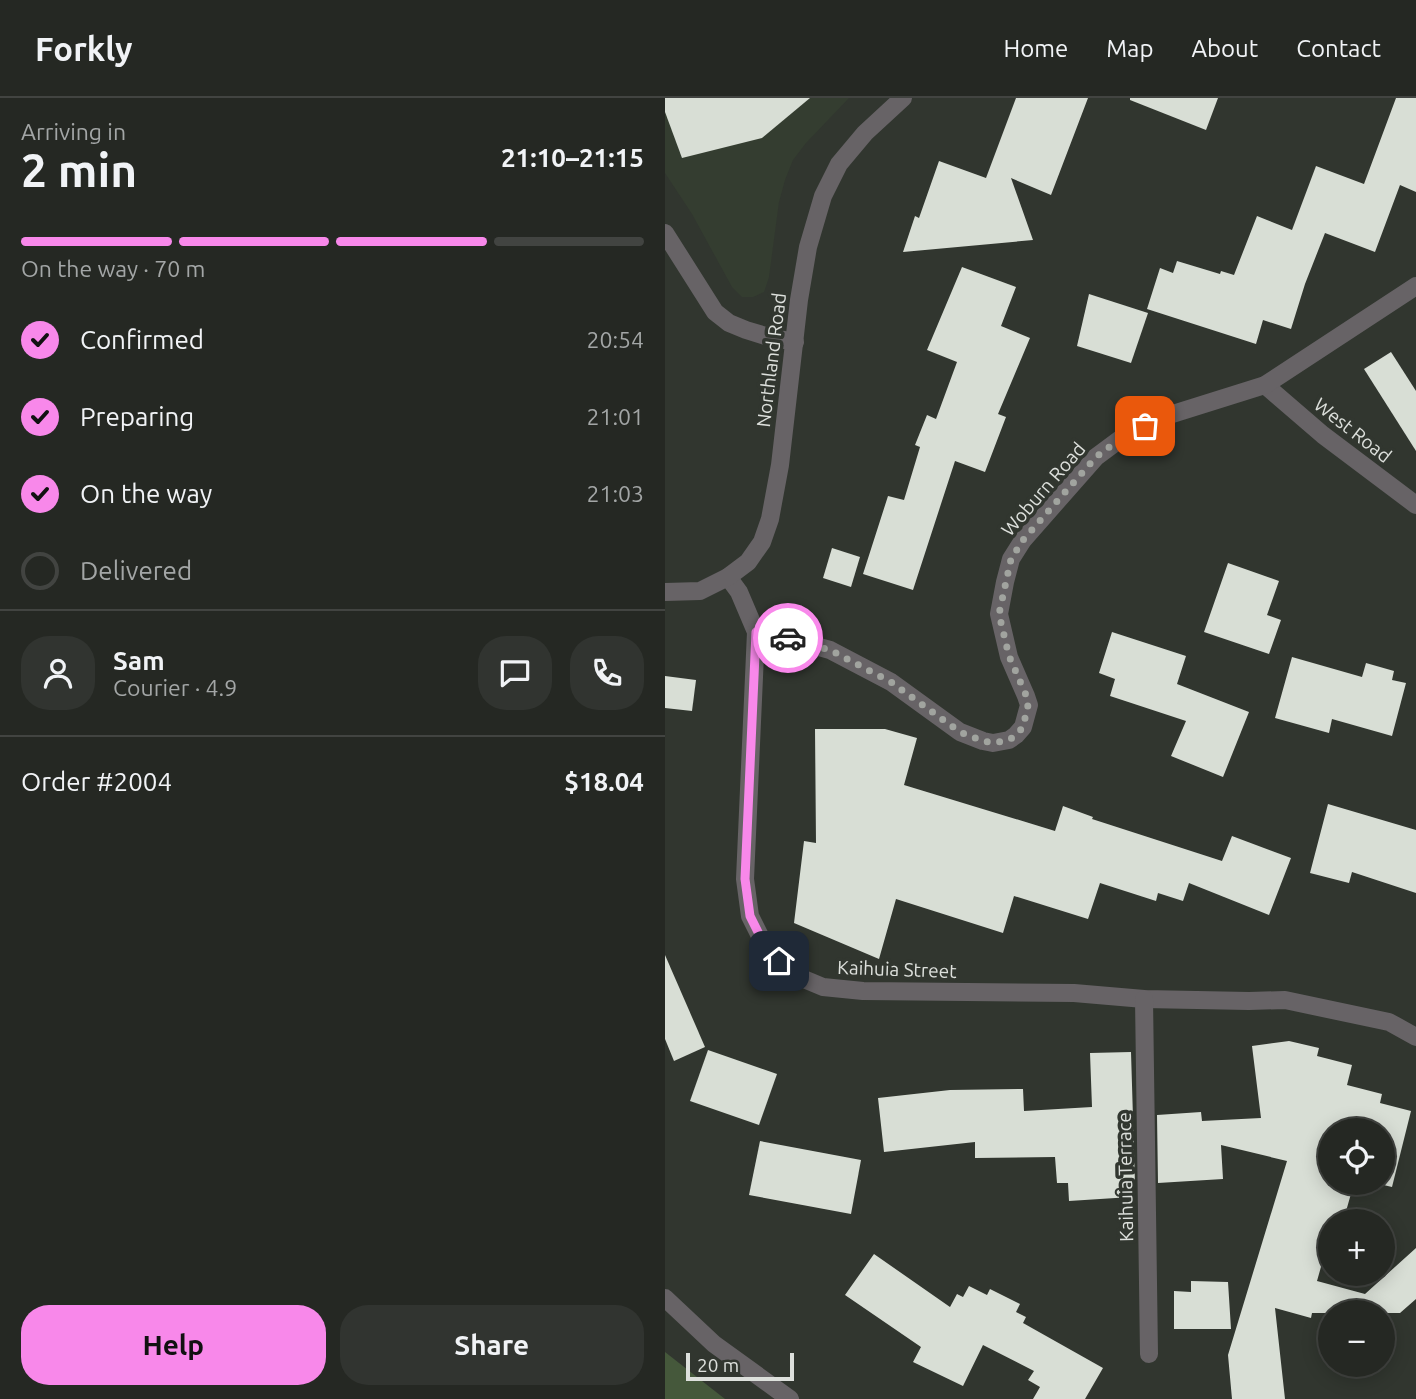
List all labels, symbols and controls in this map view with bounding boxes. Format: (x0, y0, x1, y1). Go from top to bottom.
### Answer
text: Forkly (35, 30, 132, 67)
text: Home (1003, 35, 1068, 62)
text: Map (1106, 35, 1153, 62)
text: About (1191, 35, 1258, 62)
text: Contact (1296, 35, 1381, 62)
text: Arriving in (21, 119, 126, 144)
text: 21:10–21:15 (501, 143, 644, 172)
text: 2 min (21, 144, 137, 196)
text: On the way · 70 m (21, 256, 205, 281)
street label: Northland Road (752, 292, 790, 428)
icon: check (21, 321, 59, 359)
text: Confirmed (80, 325, 204, 354)
text: 20:54 (586, 327, 644, 352)
street label: West Road (1310, 393, 1396, 467)
pin (1115, 396, 1175, 456)
icon: check (21, 398, 59, 436)
text: Preparing (80, 402, 194, 431)
text: 21:01 (586, 404, 644, 429)
icon: bag (1126, 407, 1164, 445)
street label: Woburn Road (996, 438, 1090, 540)
icon: check (21, 475, 59, 513)
text: On the way (80, 479, 212, 508)
text: 21:03 (586, 481, 644, 506)
text: Delivered (80, 556, 192, 585)
courier (753, 603, 823, 673)
icon: car (769, 619, 807, 657)
button: person (21, 636, 95, 710)
button: chat (478, 636, 552, 710)
button: phone (570, 636, 644, 710)
text: Sam (113, 646, 165, 675)
text: Courier · 4.9 (113, 675, 237, 700)
text: Order #2004 (21, 767, 172, 796)
text: $18.04 (564, 767, 644, 796)
pin (749, 931, 809, 991)
icon: home (760, 942, 798, 980)
street label: Kaihuia Street (837, 956, 958, 982)
street label: Kaihuia Terrace (1113, 1112, 1137, 1242)
map controls (1318, 1118, 1395, 1377)
button: locate (1318, 1118, 1395, 1195)
button: + (1318, 1209, 1395, 1286)
button: − (1318, 1300, 1395, 1377)
button: Help (21, 1305, 326, 1385)
button: Share (340, 1305, 644, 1385)
scale bar (686, 1350, 795, 1382)
text: 20 m (697, 1354, 739, 1376)

